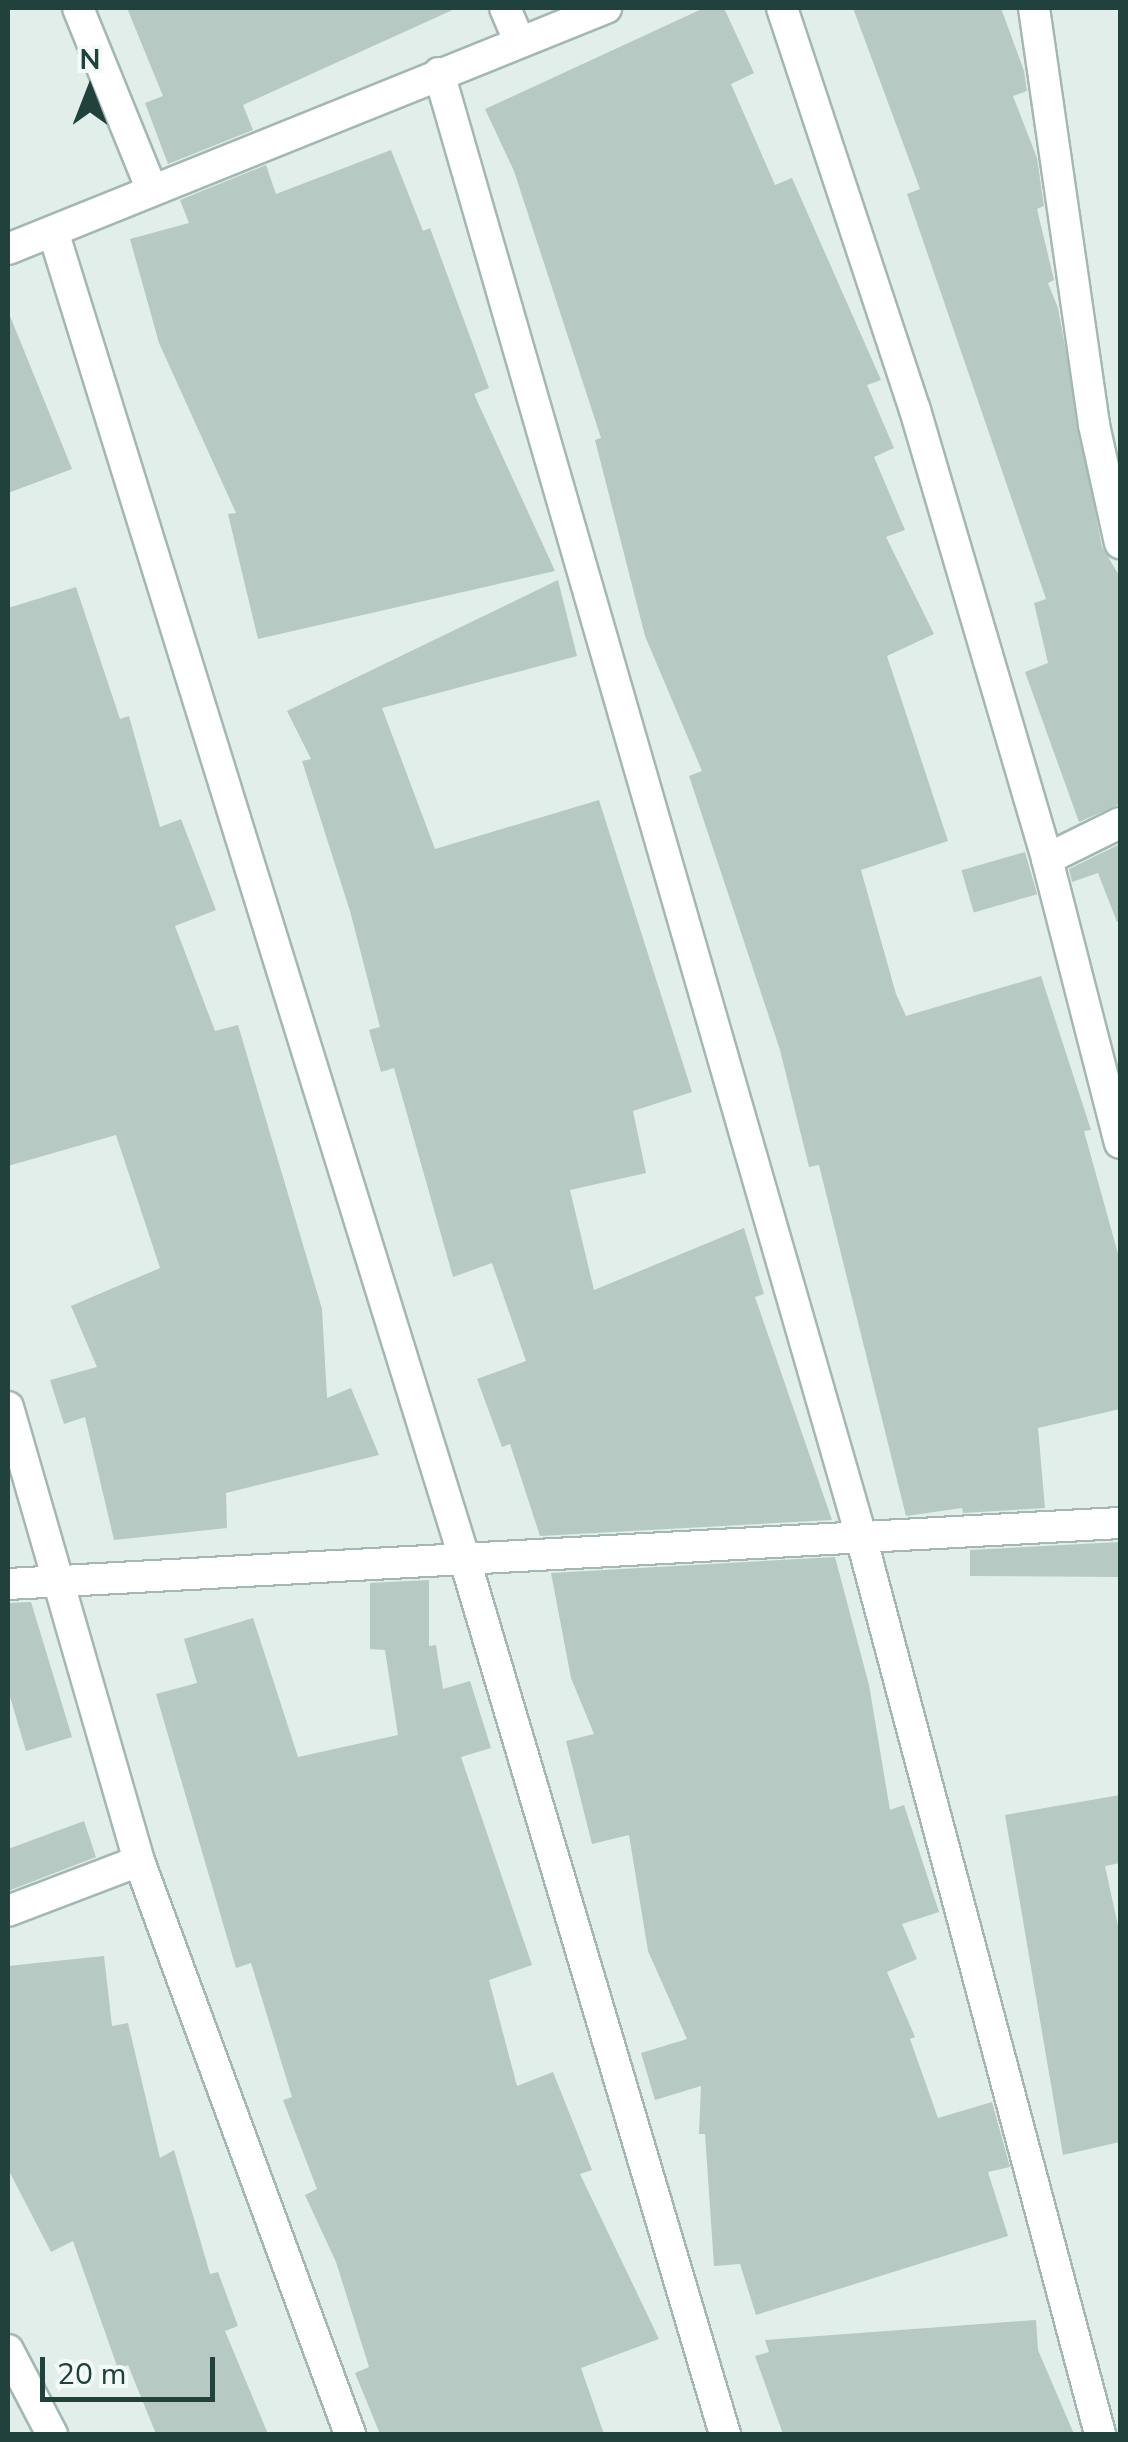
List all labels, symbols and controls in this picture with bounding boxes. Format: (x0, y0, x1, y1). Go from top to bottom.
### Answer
north arrow (40, 40, 140, 140)
text: N (80, 41, 100, 79)
scale bar (45, 2337, 220, 2399)
text: 20 m (57, 2354, 126, 2395)

